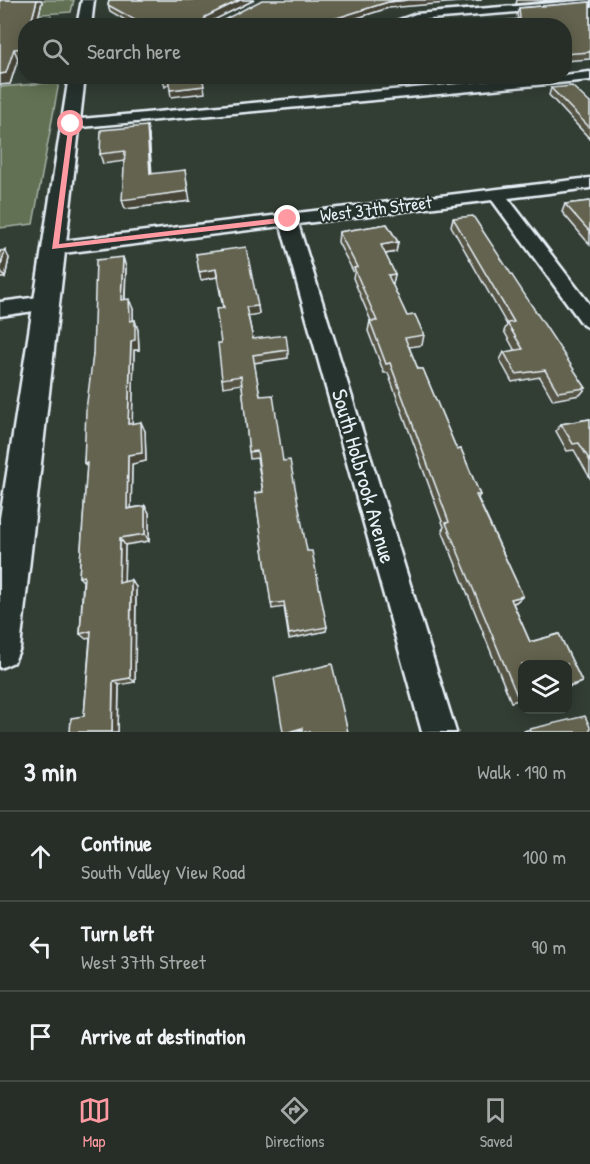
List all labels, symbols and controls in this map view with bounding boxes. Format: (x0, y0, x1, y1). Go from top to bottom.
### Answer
search box (18, 18, 572, 84)
icon: search (39, 35, 72, 68)
text: Search here (87, 36, 181, 66)
route start (57, 110, 83, 136)
street label: West 37th Street (319, 189, 434, 228)
route end (274, 205, 300, 231)
street label: South Holbrook Avenue (325, 385, 403, 567)
map controls (518, 660, 572, 714)
button: layers (518, 660, 572, 714)
text: 3 min (24, 754, 77, 789)
text: Walk · 190 m (477, 758, 566, 785)
text: Continue (81, 828, 152, 858)
icon: ahead (24, 840, 57, 873)
text: 100 m (523, 843, 566, 870)
text: South Valley View Road (81, 858, 245, 885)
text: Turn left (81, 918, 154, 948)
icon: left (24, 930, 57, 963)
text: 90 m (532, 933, 566, 960)
text: West 37th Street (81, 948, 206, 975)
icon: arrive (24, 1020, 57, 1053)
text: Arrive at destination (81, 1021, 246, 1051)
tab: Map (78, 1094, 111, 1152)
tab: Directions (266, 1094, 324, 1152)
tab: Saved (479, 1094, 512, 1152)

